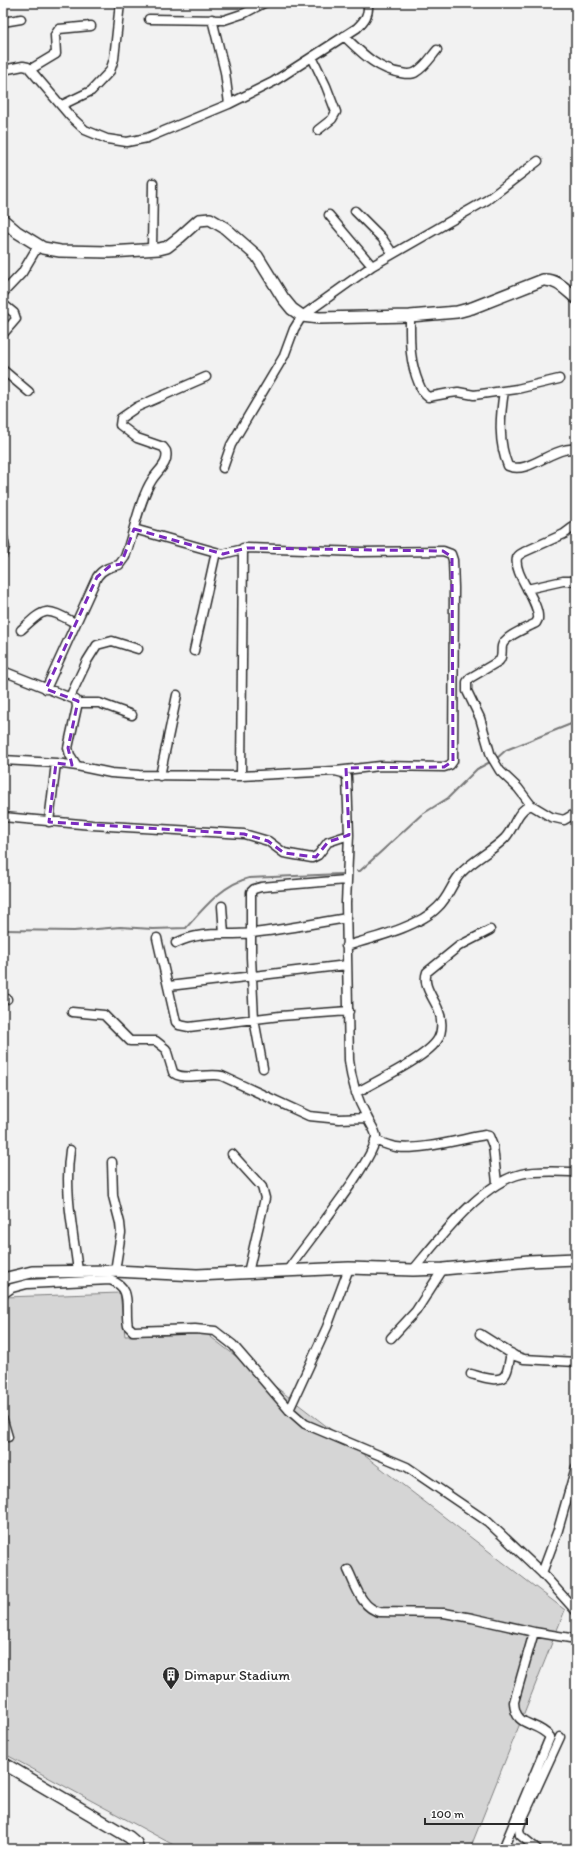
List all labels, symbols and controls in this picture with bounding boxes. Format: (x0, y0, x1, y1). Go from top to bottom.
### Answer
building icon: Dimapur Stadium (161, 1665, 181, 1690)
place label: Dimapur Stadium (184, 1667, 290, 1684)
scale bar (425, 1800, 527, 1826)
text: 100 m (431, 1807, 464, 1821)

